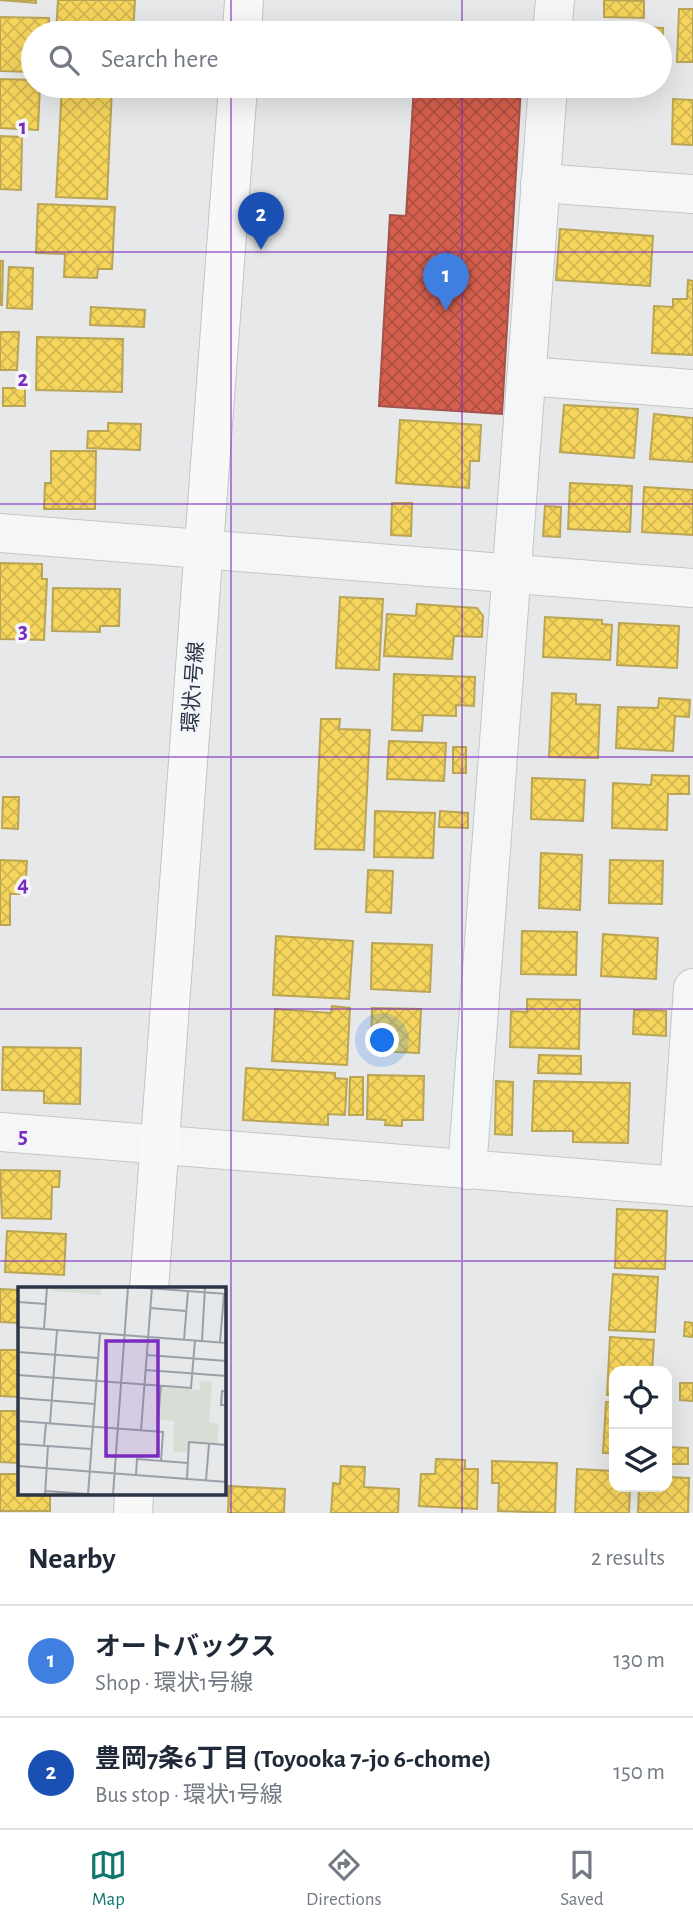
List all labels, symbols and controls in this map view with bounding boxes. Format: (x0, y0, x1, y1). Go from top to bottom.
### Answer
search box (21, 21, 672, 98)
icon: search (45, 41, 83, 79)
text: Search here (101, 46, 219, 72)
text: 1 (19, 116, 27, 139)
pin: 2 (238, 192, 284, 250)
pin: 1 (423, 253, 469, 311)
text: 2 (18, 368, 29, 391)
text: 3 (18, 620, 28, 643)
street label: 環状1号線 (179, 641, 207, 733)
text: 4 (17, 873, 29, 896)
your location (365, 1023, 399, 1057)
text: 5 (18, 1125, 28, 1148)
inset map (18, 1287, 226, 1496)
map controls (609, 1366, 672, 1492)
button: locate (609, 1366, 672, 1429)
button: layers (609, 1429, 672, 1492)
text: Nearby (28, 1544, 116, 1574)
text: 2 results (591, 1547, 665, 1570)
text: オートバックス (95, 1634, 276, 1660)
text: 1 (47, 1649, 55, 1672)
text: 130 m (613, 1649, 665, 1672)
text: Shop · 環状1号線 (95, 1672, 253, 1695)
text: 豊岡7条6丁目 (Toyooka 7-jo 6-chome) (95, 1746, 492, 1772)
text: 2 (46, 1761, 56, 1784)
text: 150 m (613, 1761, 665, 1784)
text: Bus stop · 環状1号線 (95, 1784, 283, 1807)
tab: Map (89, 1846, 127, 1911)
tab: Directions (306, 1846, 382, 1911)
tab: Saved (560, 1846, 604, 1911)

